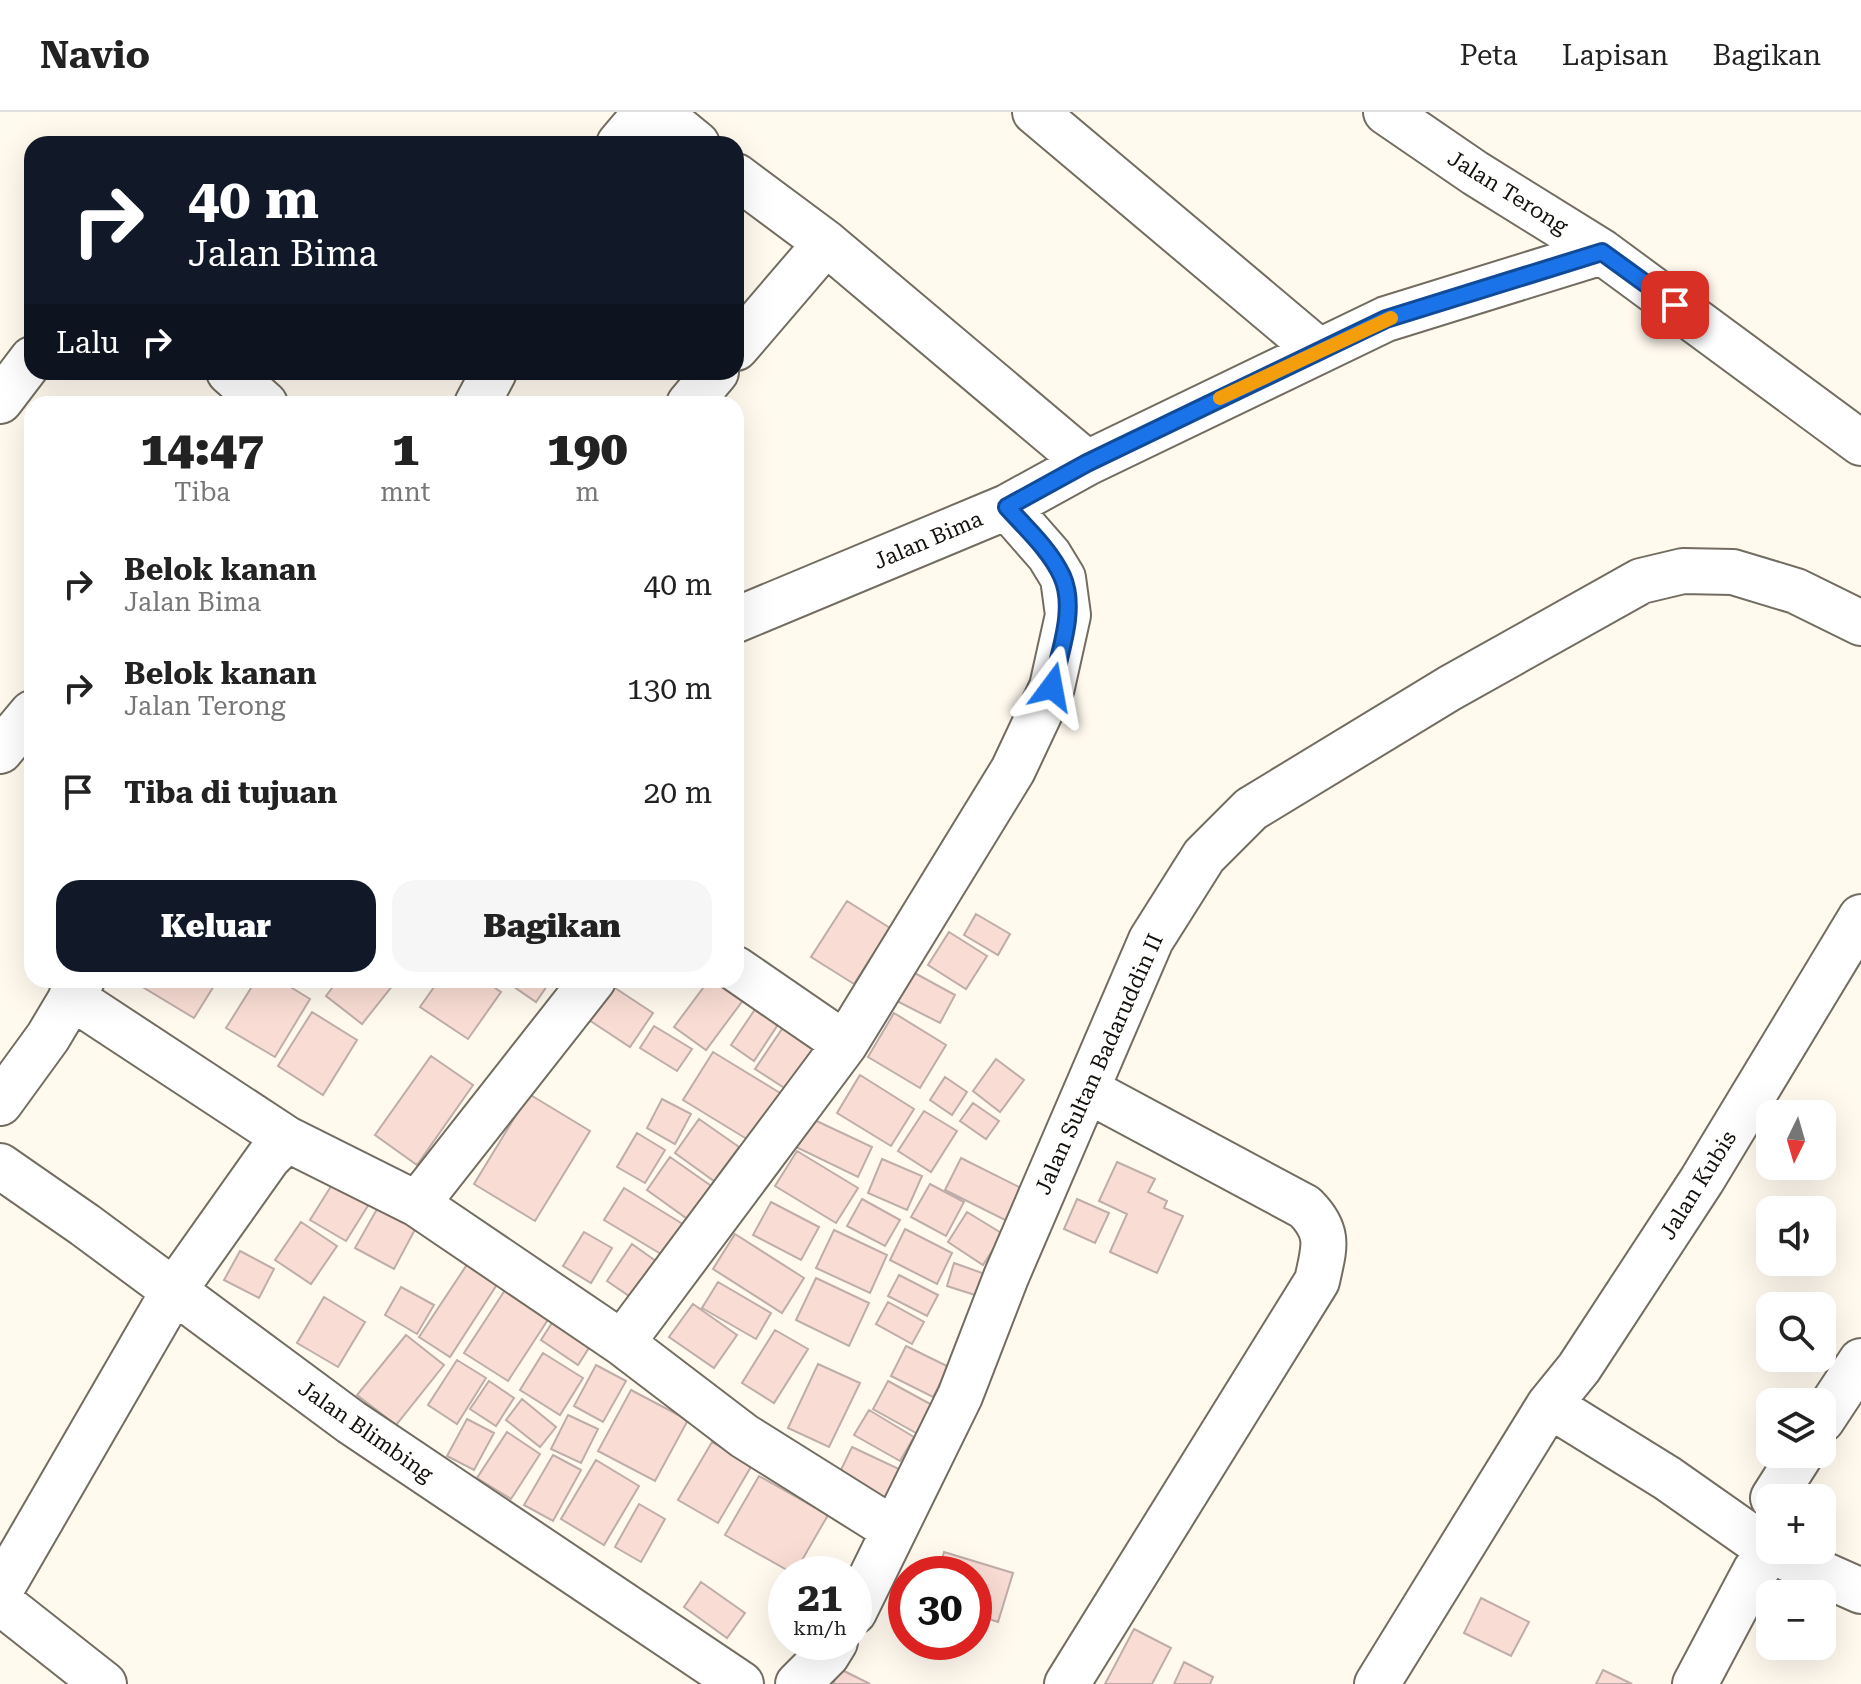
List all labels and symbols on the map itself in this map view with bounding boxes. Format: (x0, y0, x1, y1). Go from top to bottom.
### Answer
street label: Jalan Terong (1443, 145, 1573, 239)
pin (1641, 271, 1709, 339)
street label: Jalan Bima (870, 506, 986, 574)
position arrow (1010, 645, 1094, 729)
street label: Jalan Sultan Badaruddin II (1030, 930, 1168, 1198)
north arrow (1756, 1100, 1836, 1180)
street label: Jalan Kubis (1655, 1126, 1741, 1244)
street label: Jalan Blimbing (294, 1375, 438, 1487)
speed limit sign: 30 (888, 1556, 992, 1660)

